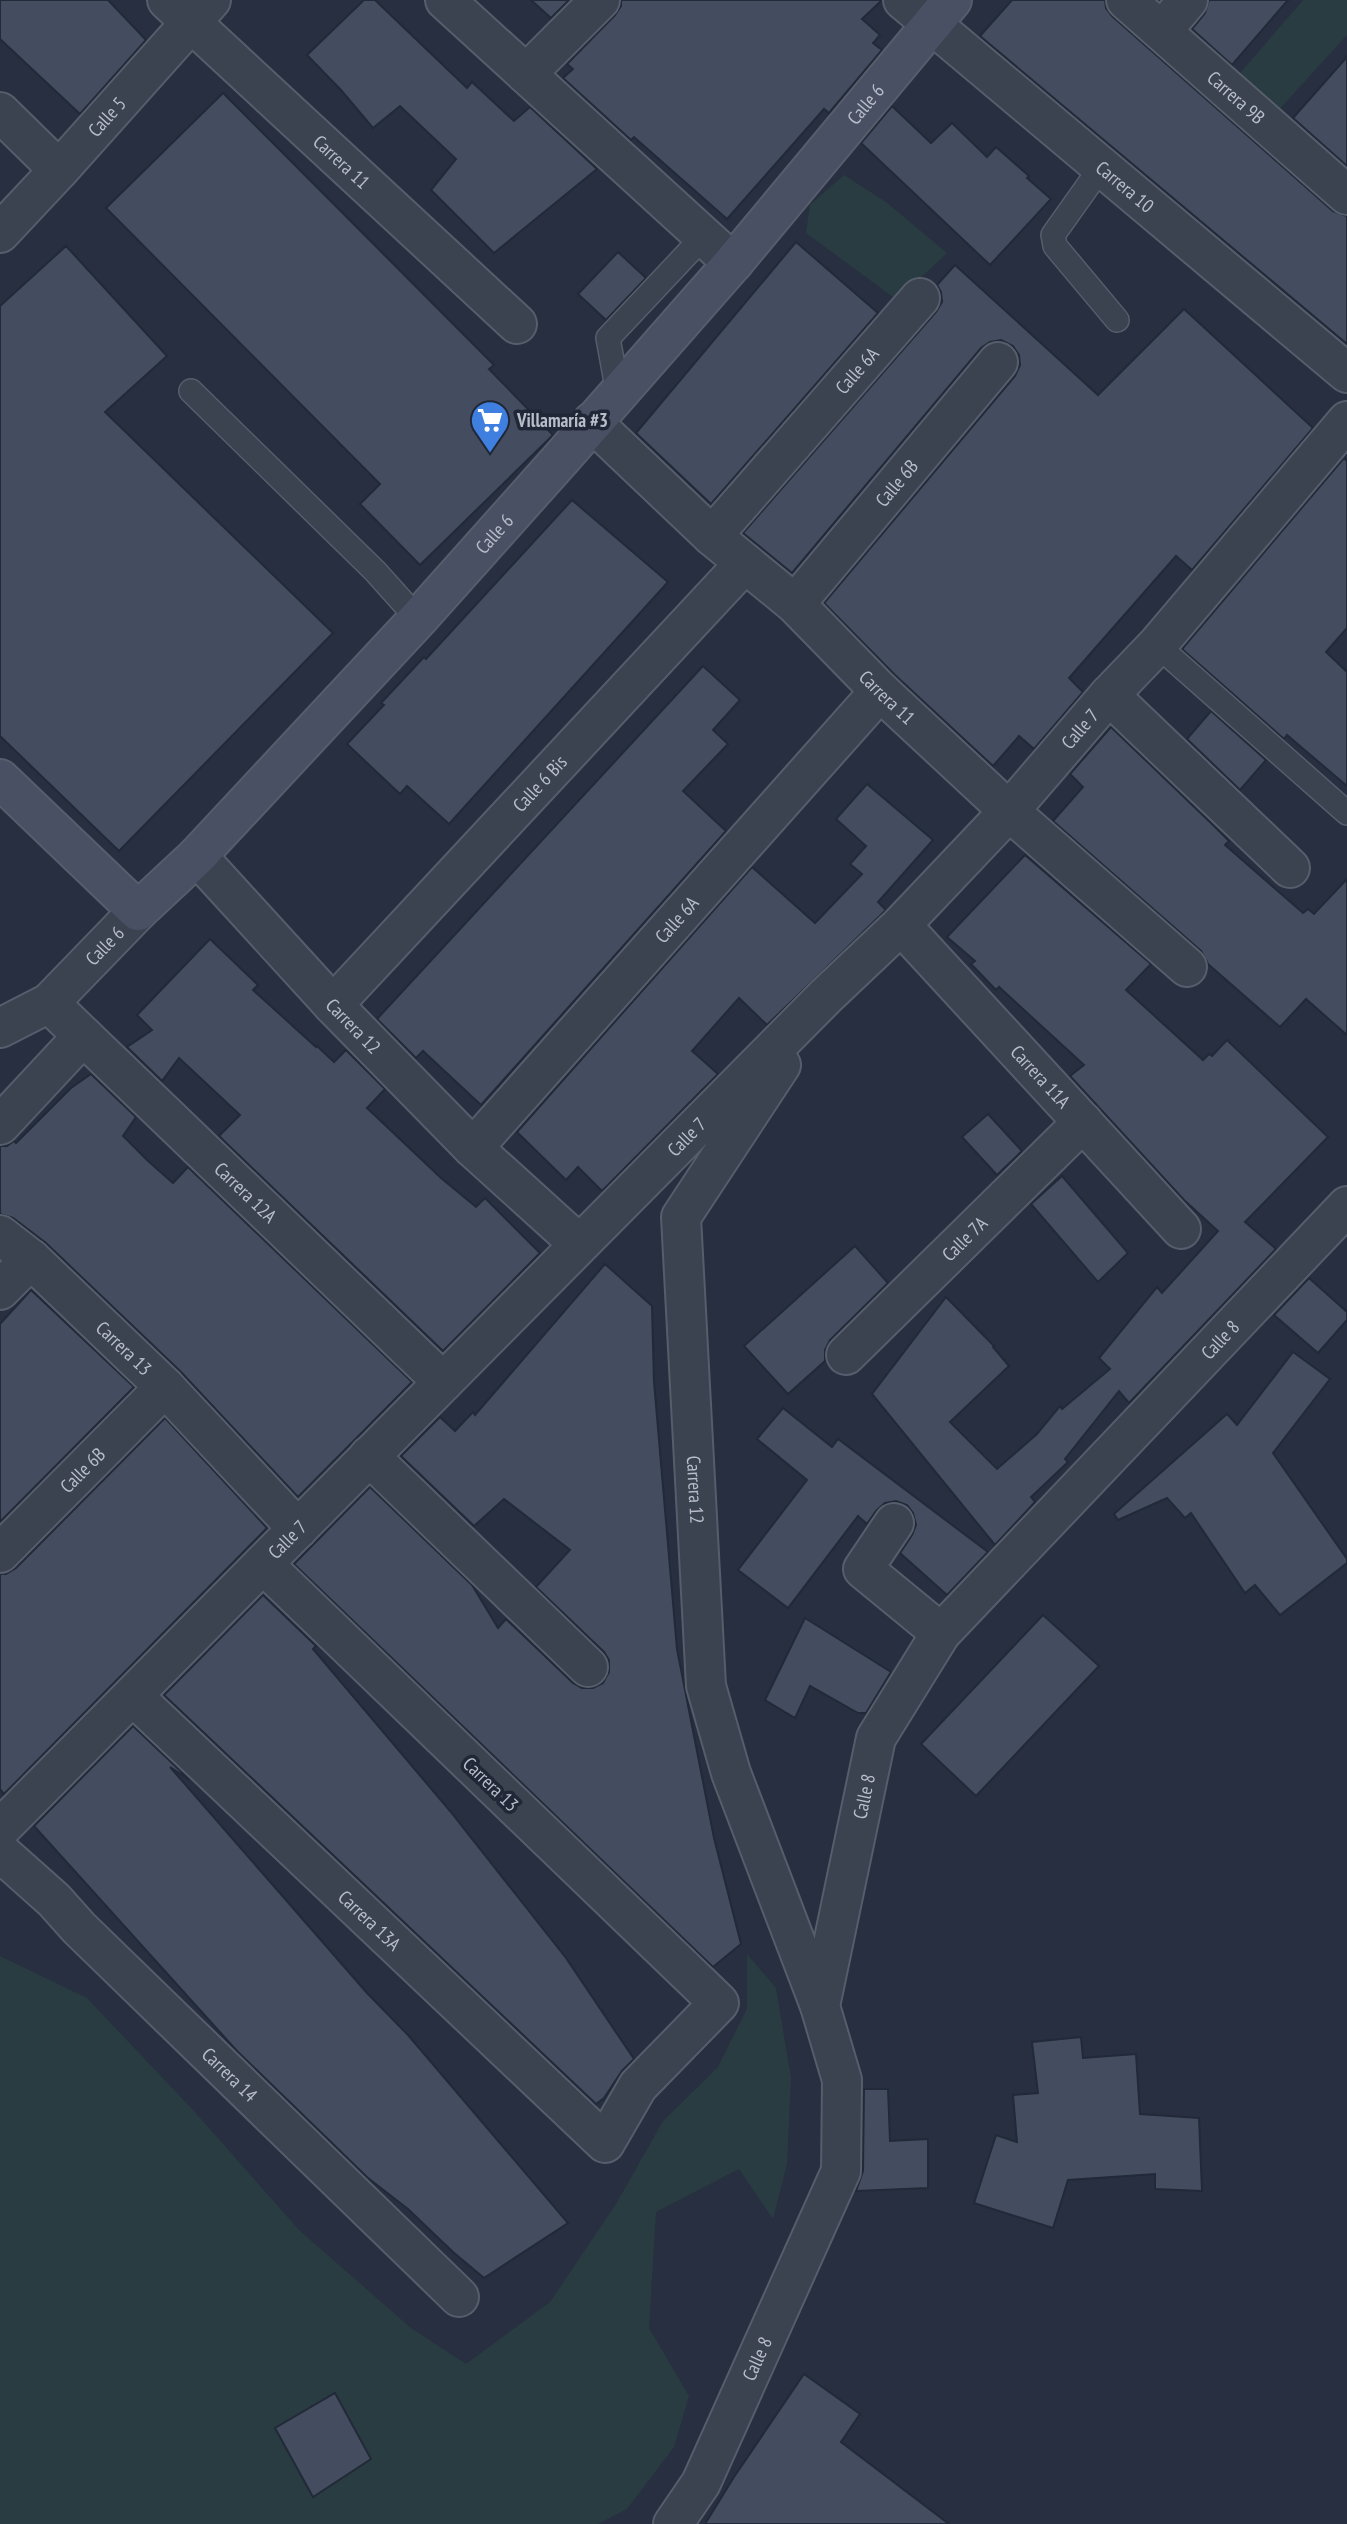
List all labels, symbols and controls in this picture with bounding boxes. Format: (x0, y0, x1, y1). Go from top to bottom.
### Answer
street label: Carrera 9B (1203, 66, 1270, 129)
street label: Calle 6 (842, 79, 889, 129)
street label: Calle 5 (83, 92, 131, 141)
street label: Carrera 11 (308, 130, 375, 194)
street label: Carrera 10 (1091, 155, 1159, 218)
street label: Calle 6A (830, 342, 884, 399)
supermarket icon: Villamaría #3 (469, 399, 511, 454)
place label: Villamaría #3 (516, 408, 608, 432)
street label: Calle 6B (870, 454, 923, 511)
street label: Calle 6 (470, 509, 518, 559)
street label: Carrera 11 (854, 665, 920, 730)
street label: Calle 7 (1056, 704, 1104, 754)
street label: Calle 6 Bis (507, 750, 572, 817)
street label: Calle 6A (649, 891, 704, 948)
street label: Calle 6 (80, 921, 129, 970)
street label: Carrera 12 (321, 993, 386, 1059)
street label: Carrera 11A (1006, 1040, 1076, 1113)
street label: Calle 7 (662, 1112, 711, 1161)
street label: Carrera 12A (210, 1157, 282, 1228)
street label: Calle 7A (937, 1211, 992, 1266)
street label: Calle 8 (1196, 1315, 1244, 1364)
street label: Carrera 13 (91, 1316, 157, 1380)
street label: Calle 6B (55, 1442, 110, 1498)
street label: Carrera 12 (682, 1455, 709, 1524)
street label: Calle 7 (263, 1515, 312, 1564)
street label: Carrera 13 (458, 1752, 524, 1816)
street label: Calle 8 (847, 1772, 880, 1821)
street label: Carrera 13A (333, 1885, 406, 1955)
street label: Carrera 14 (197, 2042, 263, 2107)
street label: Calle 8 (737, 2333, 777, 2384)

